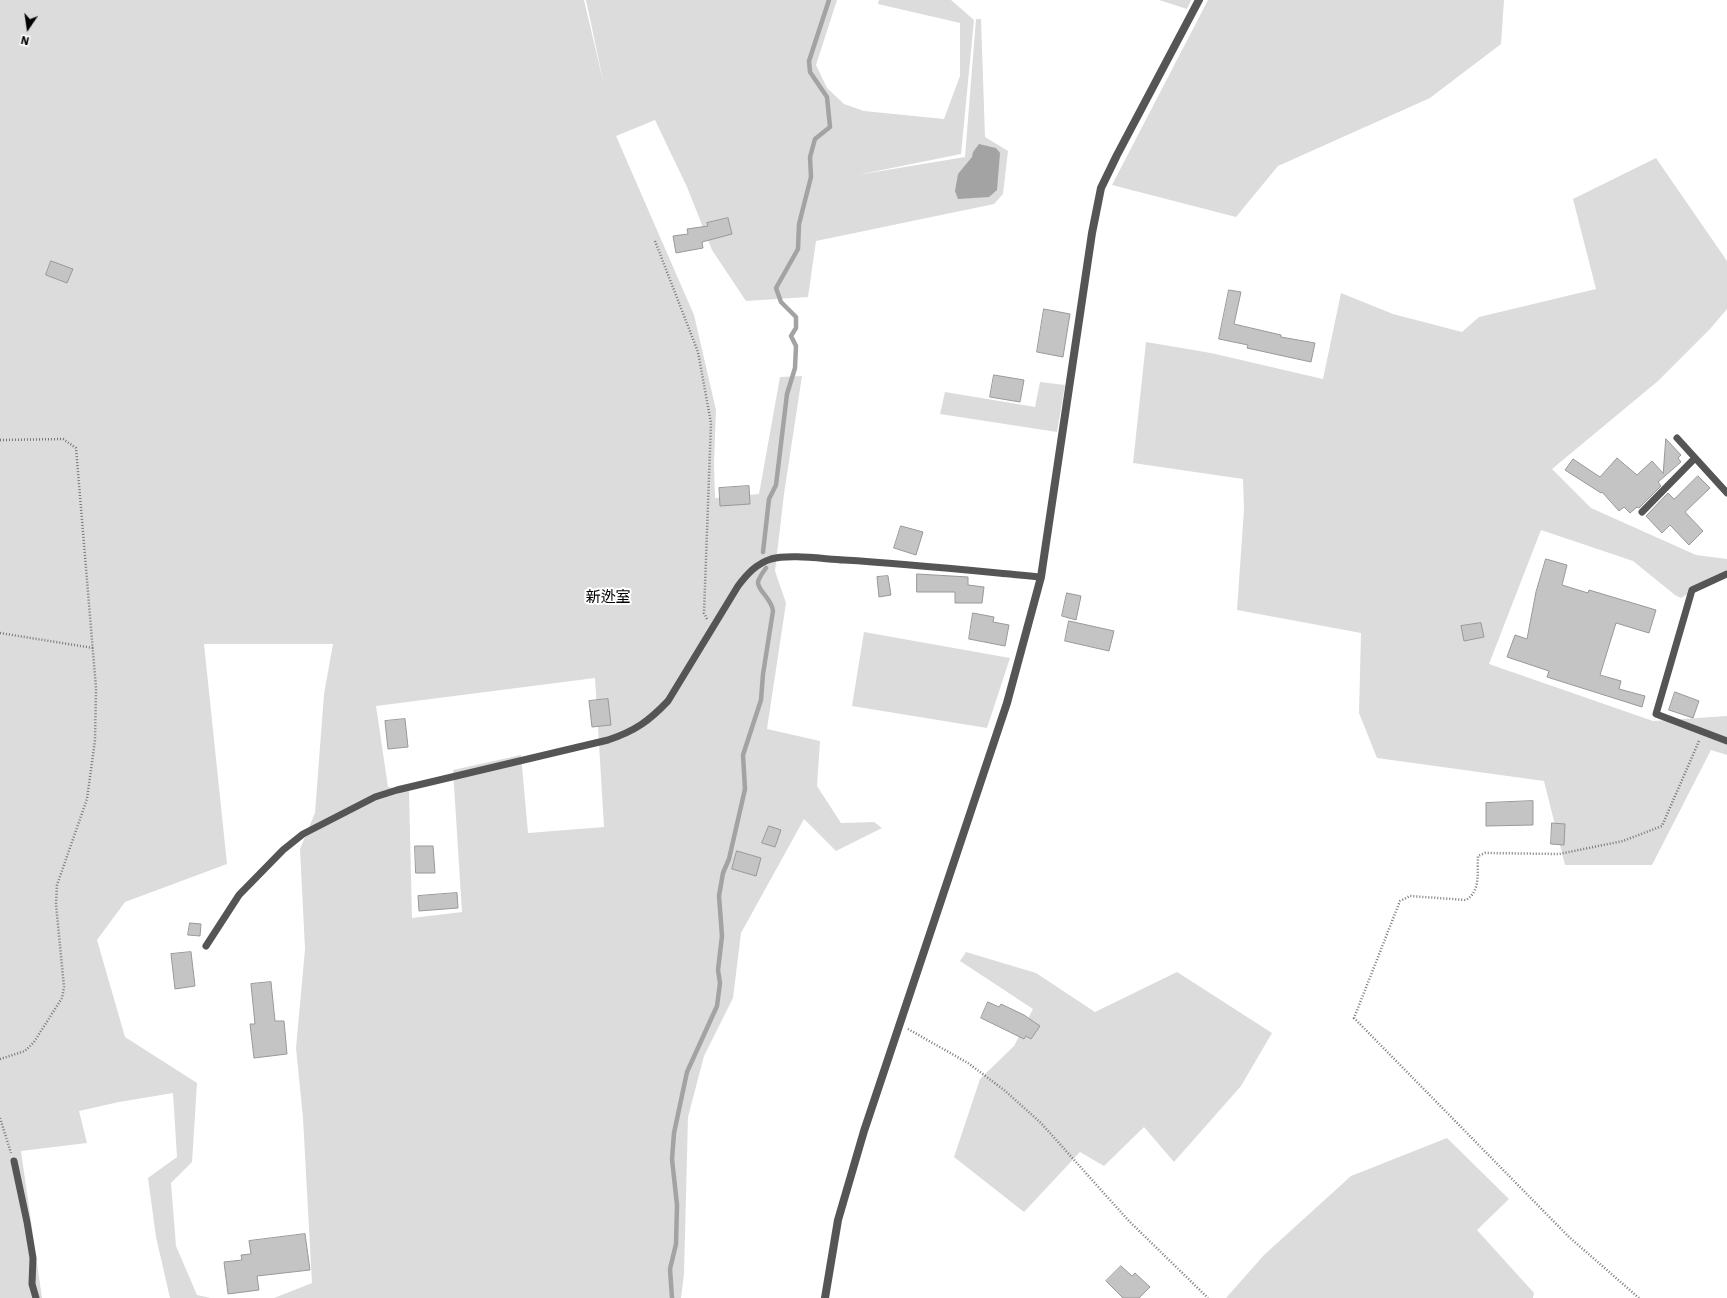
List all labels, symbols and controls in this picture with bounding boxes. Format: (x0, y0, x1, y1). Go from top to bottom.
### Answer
north arrow (8, 8, 48, 48)
text: N (20, 33, 31, 47)
district label: 新迯室 (586, 589, 630, 607)

